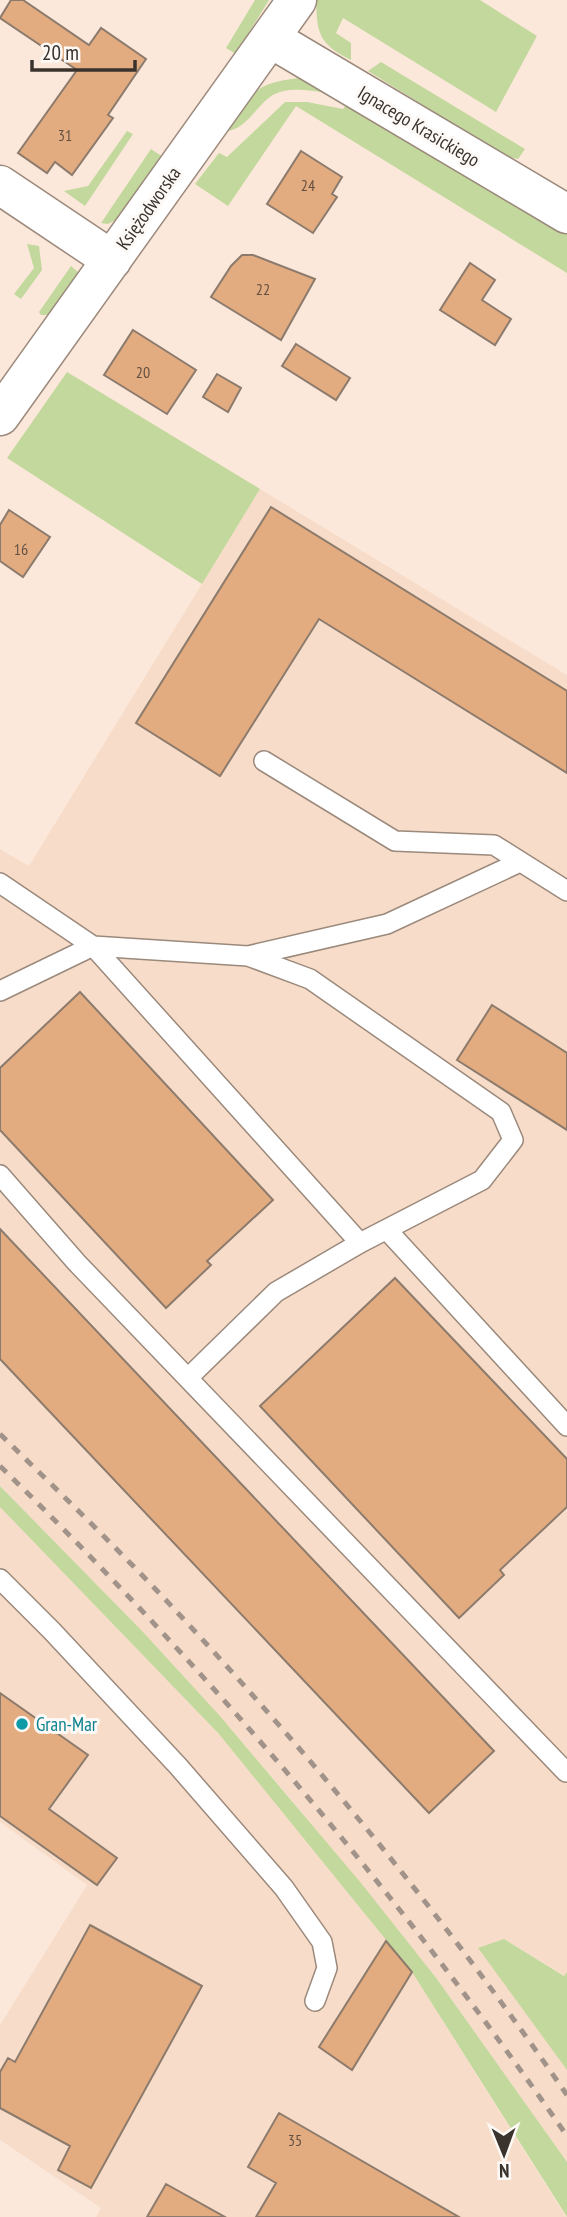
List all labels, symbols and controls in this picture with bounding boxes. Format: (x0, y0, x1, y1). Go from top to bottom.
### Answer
scale bar (32, 28, 135, 72)
text: 20 m (42, 39, 79, 66)
street label: Ignacego Krasickiego (354, 80, 484, 172)
house number: 31 (58, 125, 72, 145)
street label: Księżodworska (111, 162, 185, 254)
house number: 24 (301, 175, 315, 195)
house number: 22 (256, 279, 270, 299)
house number: 20 (136, 362, 150, 382)
house number: 16 (14, 539, 28, 559)
place label: Gran-Mar (36, 1712, 98, 1736)
marker: Gran-Mar (14, 1716, 30, 1732)
north arrow (469, 2119, 539, 2189)
house number: 35 (288, 2130, 302, 2150)
text: N (499, 2159, 510, 2183)

